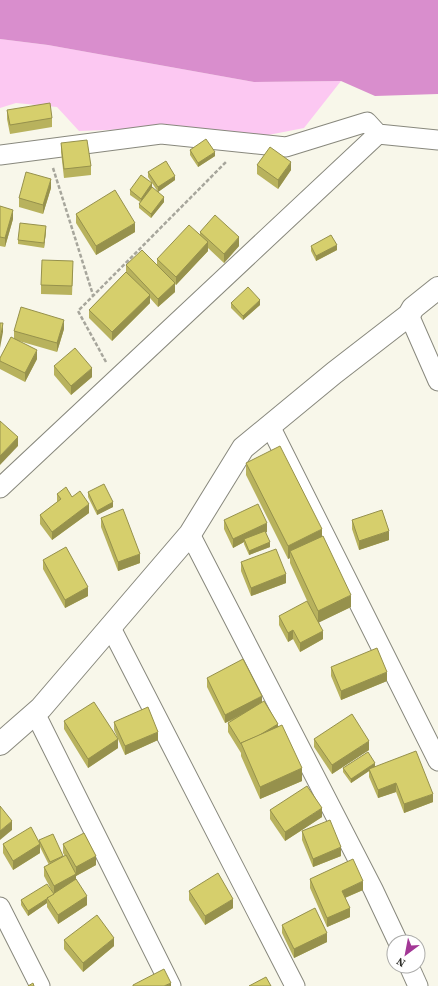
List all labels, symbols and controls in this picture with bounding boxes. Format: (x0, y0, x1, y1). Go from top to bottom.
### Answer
north arrow (386, 934, 426, 974)
text: N (394, 954, 408, 971)

